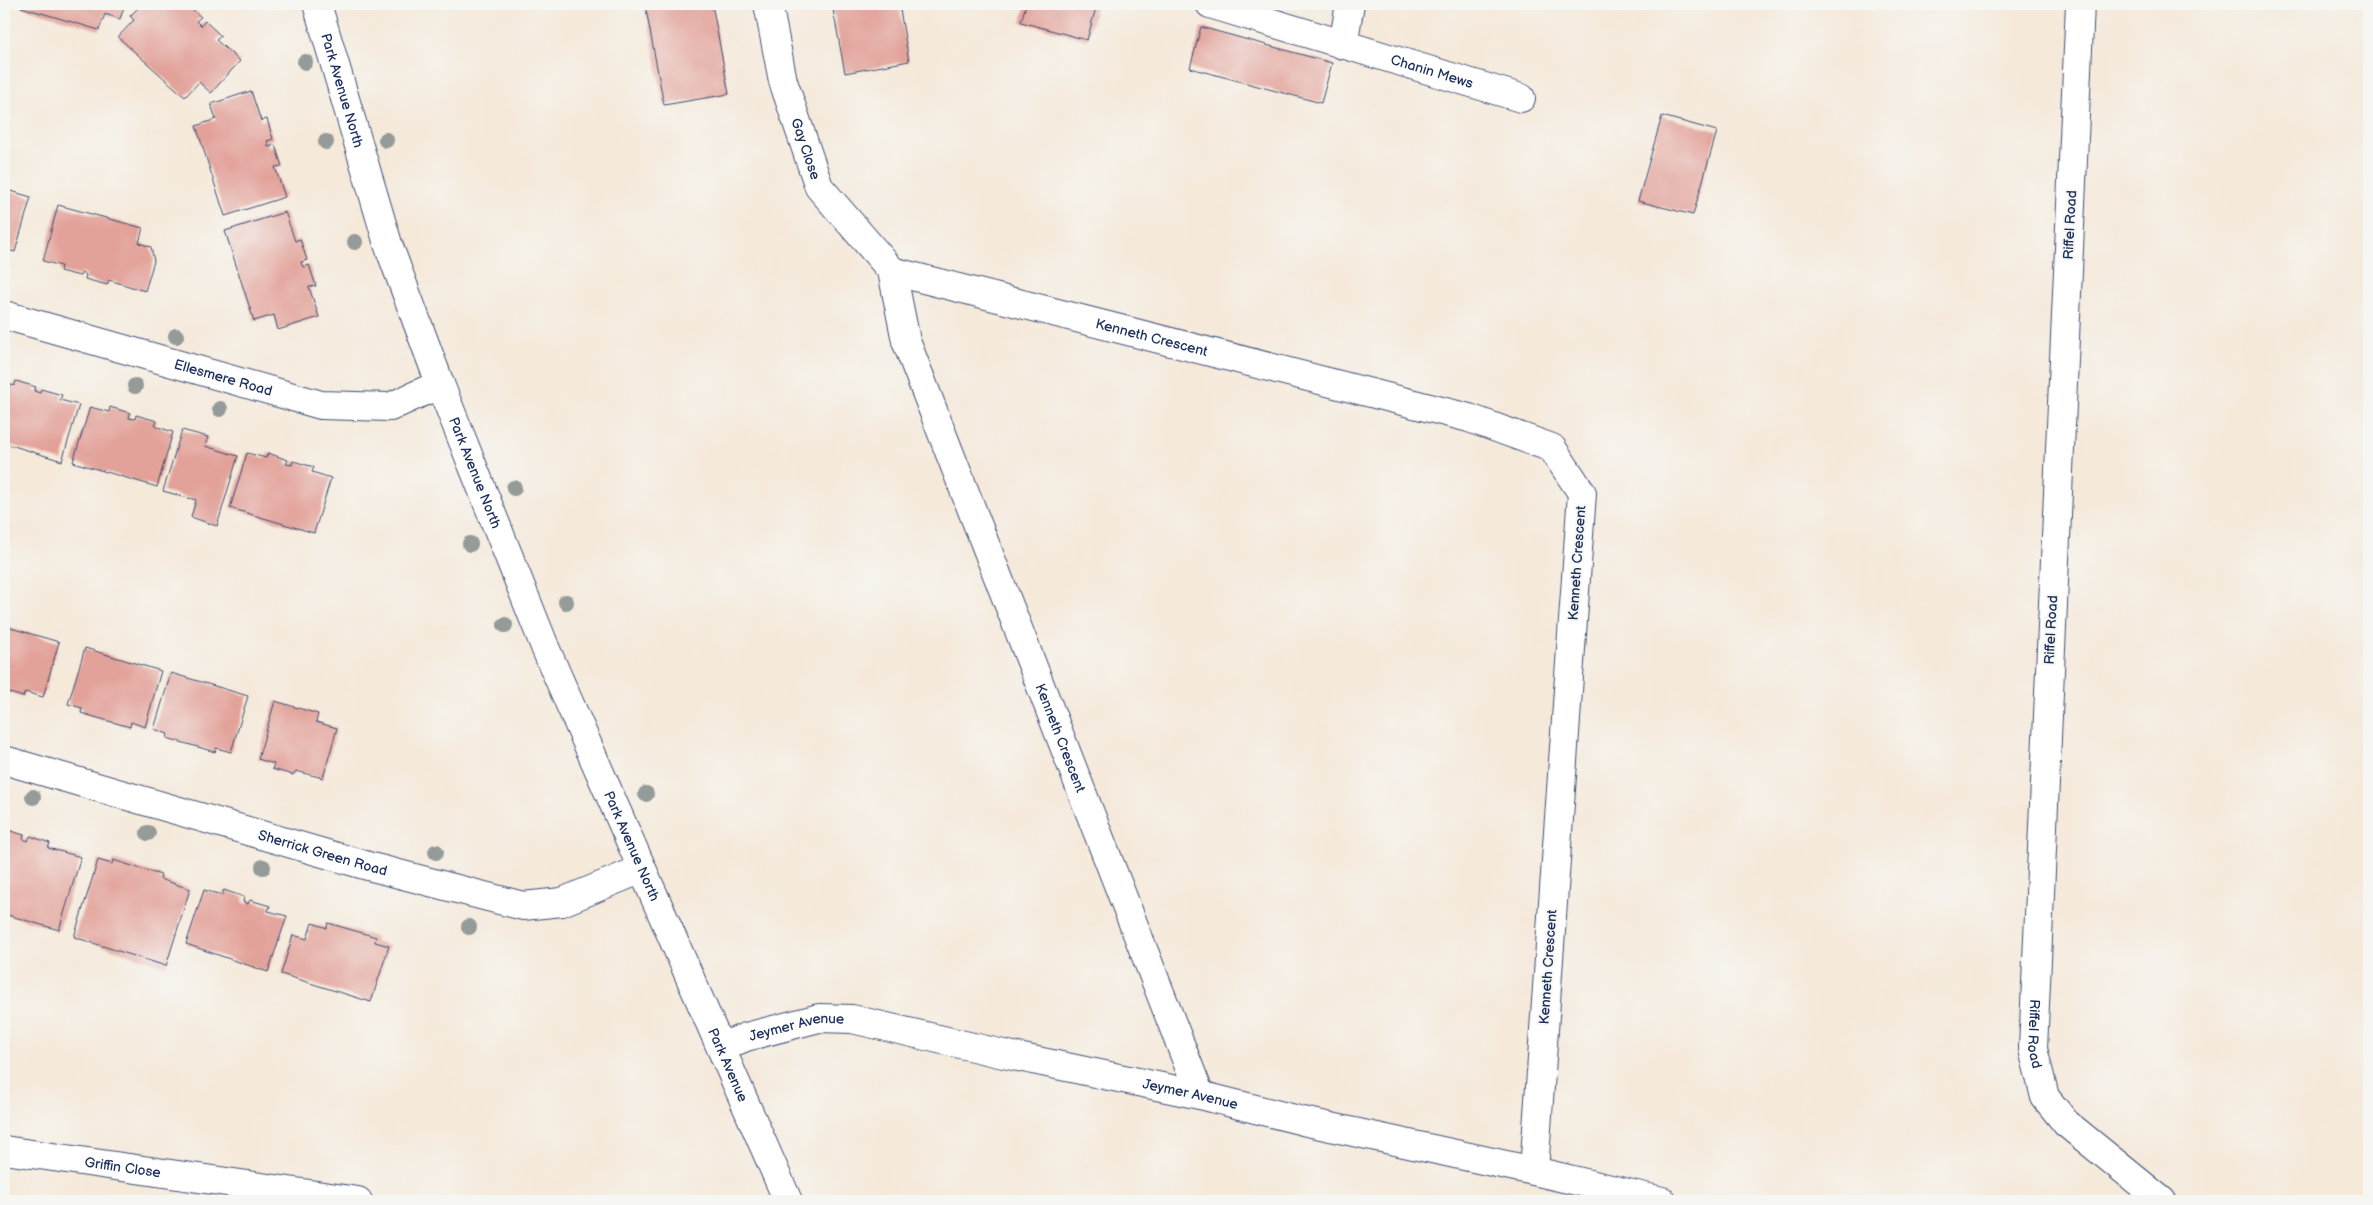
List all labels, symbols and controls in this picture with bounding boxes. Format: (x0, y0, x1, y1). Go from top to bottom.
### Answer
street label: Park Avenue North (318, 31, 368, 150)
street label: Chanin Mews (1389, 51, 1475, 92)
street label: Gay Close (788, 116, 824, 182)
street label: Riffel Road (2060, 190, 2080, 260)
street label: Kenneth Crescent (1094, 315, 1210, 360)
street label: Ellesmere Road (172, 355, 274, 399)
street label: Park Avenue North (446, 414, 505, 531)
street label: Kenneth Crescent (1565, 504, 1590, 621)
street label: Riffel Road (2041, 595, 2061, 665)
street label: Kenneth Crescent (1032, 681, 1090, 795)
street label: Park Avenue North (601, 788, 664, 904)
street label: Sherrick Green Road (256, 826, 389, 879)
street label: Kenneth Crescent (1536, 908, 1561, 1025)
street label: Riffel Road (2024, 999, 2046, 1070)
street label: Jeymer Avenue (747, 1009, 845, 1044)
street label: Park Avenue (705, 1025, 752, 1104)
street label: Jeymer Avenue (1141, 1075, 1240, 1113)
street label: Griffin Close (84, 1153, 162, 1181)

